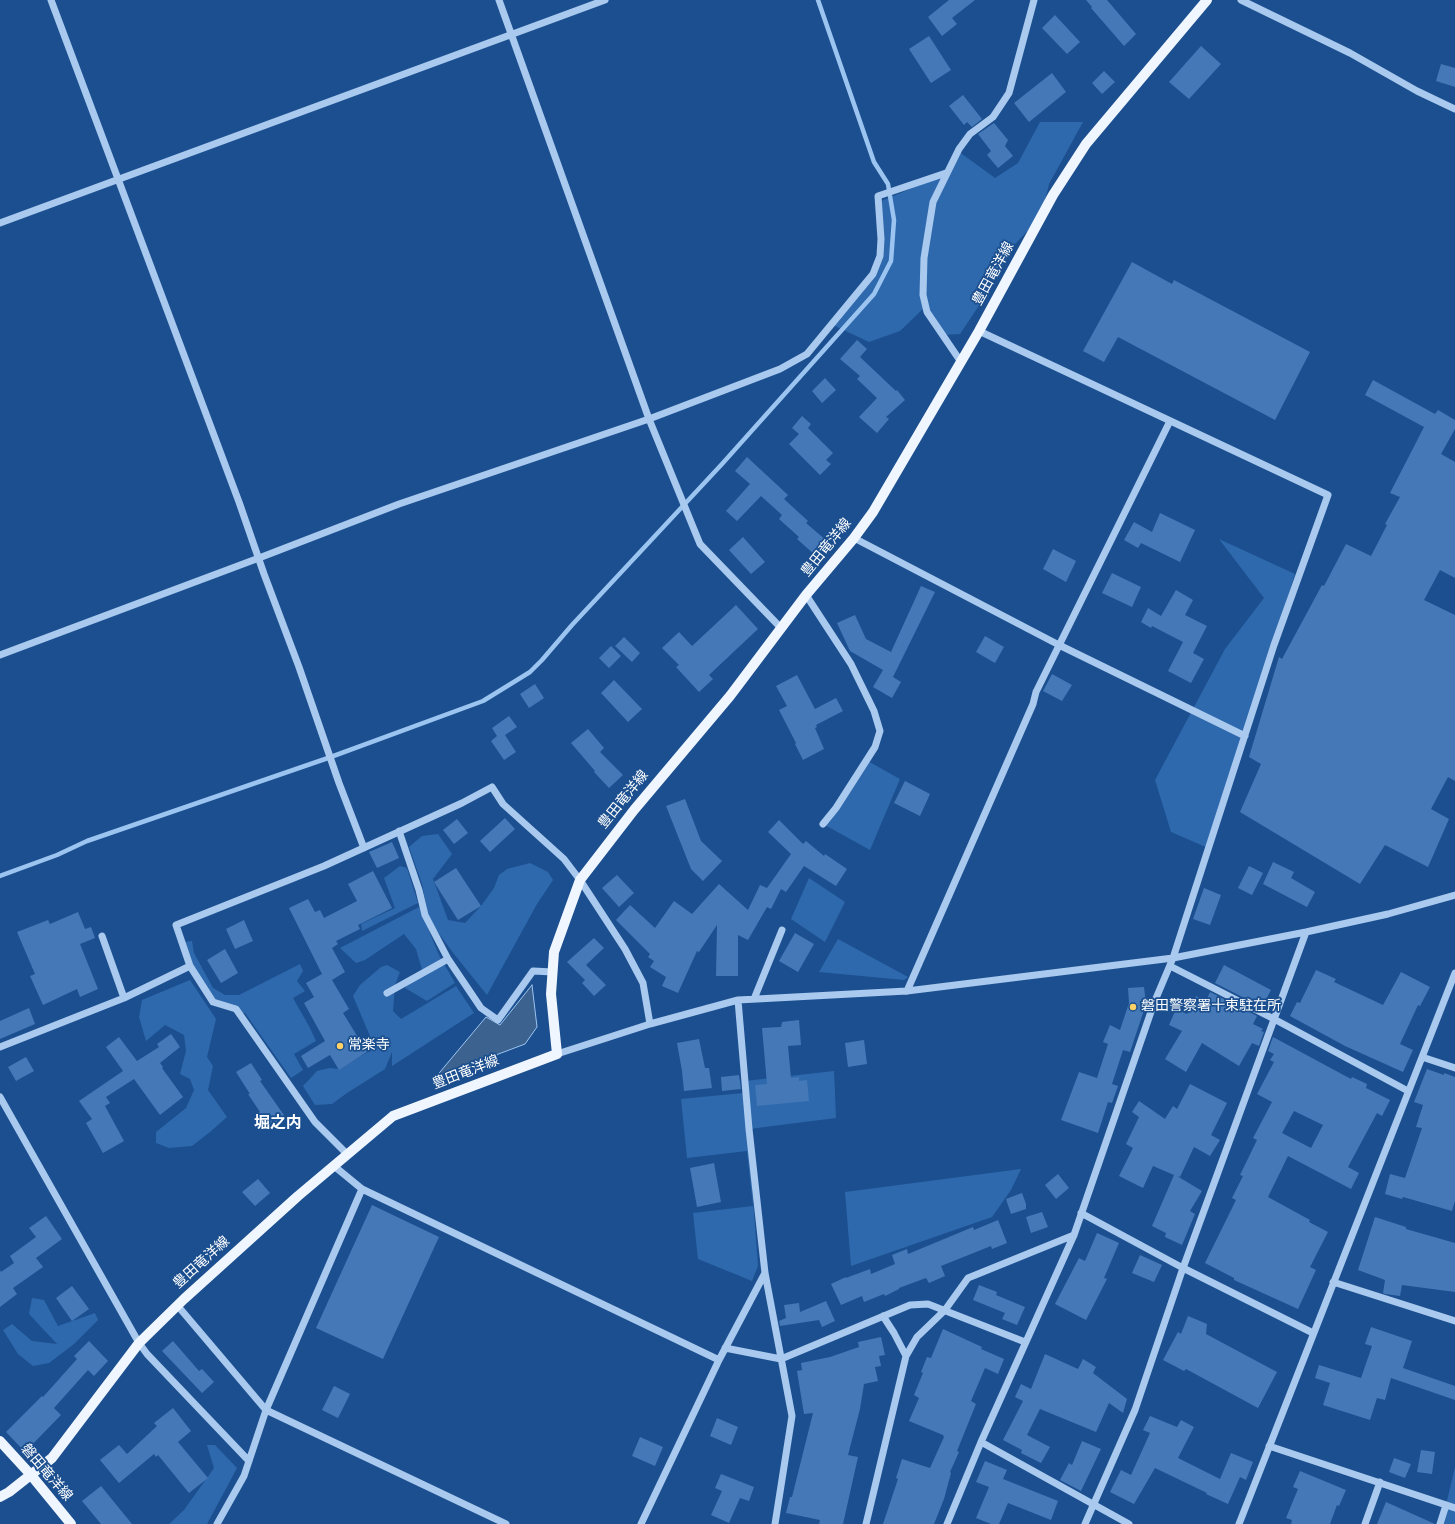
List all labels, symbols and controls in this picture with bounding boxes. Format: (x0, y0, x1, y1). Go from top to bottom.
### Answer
street label: 豊田竜洋線 (970, 239, 1018, 309)
street label: 豊田竜洋線 (798, 516, 856, 580)
street label: 豊田竜洋線 (595, 768, 653, 832)
place label: 磐田警察署十束駐在所 (1141, 999, 1281, 1015)
marker: 磐田警察署十束駐在所 (1128, 1002, 1138, 1012)
place label: 常楽寺 (348, 1038, 390, 1054)
marker: 常楽寺 (335, 1041, 345, 1051)
street label: 豊田竜洋線 (430, 1053, 502, 1093)
district label: 堀之内 (254, 1114, 302, 1134)
street label: 豊田竜洋線 (170, 1233, 234, 1293)
street label: 磐田竜洋線 (17, 1441, 75, 1505)

